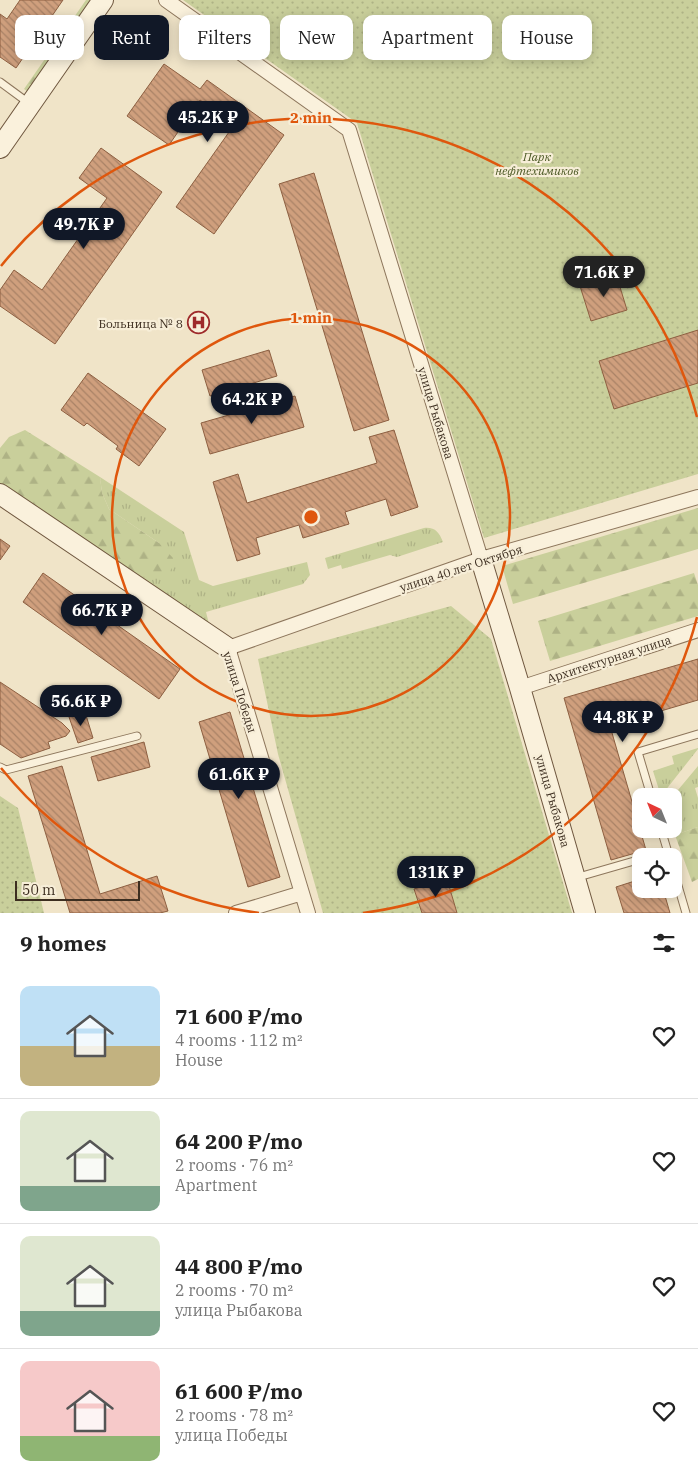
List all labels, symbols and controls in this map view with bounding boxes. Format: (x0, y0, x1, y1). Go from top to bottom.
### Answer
chip: Buy (15, 15, 84, 60)
chip: Rent (94, 15, 169, 60)
chip: Filters (179, 15, 270, 60)
chip: New (280, 15, 353, 60)
chip: Apartment (363, 15, 492, 60)
chip: House (502, 15, 592, 60)
pin: 45.2K ₽ (162, 100, 254, 143)
text: 45.2K ₽ (178, 107, 238, 127)
text: 2 min (290, 108, 332, 127)
park label: Парк нефтехимиков (495, 149, 579, 178)
pin: 49.7K ₽ (38, 208, 130, 250)
text: 49.7K ₽ (54, 214, 114, 234)
pin: 71.6K ₽ (558, 256, 650, 298)
text: 71.6K ₽ (574, 262, 634, 282)
text: 1 min (290, 308, 332, 327)
hospital icon: Больница № 8 (187, 311, 211, 335)
place label: Больница № 8 (98, 316, 183, 331)
street label: улица Рыбакова (415, 365, 457, 461)
pin: 64.2K ₽ (206, 382, 298, 425)
text: 64.2K ₽ (222, 389, 282, 409)
centre of rings (302, 508, 320, 526)
street label: улица 40 лет Октября (398, 541, 524, 595)
pin: 66.7K ₽ (56, 594, 148, 636)
text: 66.7K ₽ (72, 600, 132, 620)
street label: Архитектурная улица (545, 632, 673, 686)
street label: улица Победы (220, 649, 260, 735)
pin: 56.6K ₽ (35, 684, 127, 727)
text: 56.6K ₽ (51, 691, 111, 711)
pin: 44.8K ₽ (577, 700, 669, 743)
text: 44.8K ₽ (593, 707, 653, 727)
street label: улица Рыбакова (533, 753, 574, 849)
pin: 61.6K ₽ (193, 758, 285, 800)
text: 61.6K ₽ (209, 764, 269, 784)
north arrow (632, 788, 682, 838)
map controls (632, 788, 682, 898)
button: locate (632, 848, 682, 898)
pin: 131K ₽ (395, 856, 477, 898)
text: 131K ₽ (408, 862, 464, 882)
scale bar (15, 878, 140, 901)
text: 50 m (22, 881, 55, 899)
text: 9 homes (20, 929, 106, 957)
icon: filters (650, 929, 678, 957)
text: 71 600 ₽/mo (175, 1002, 303, 1030)
icon: home (60, 1006, 120, 1066)
icon: heart (650, 1022, 678, 1050)
text: 4 rooms · 112 m² (175, 1030, 303, 1050)
text: House (175, 1050, 223, 1070)
text: 64 200 ₽/mo (175, 1127, 303, 1155)
icon: home (60, 1131, 120, 1191)
icon: heart (650, 1147, 678, 1175)
text: 2 rooms · 76 m² (175, 1155, 293, 1175)
text: Apartment (175, 1175, 257, 1195)
text: 44 800 ₽/mo (175, 1252, 303, 1280)
icon: home (60, 1256, 120, 1316)
icon: heart (650, 1272, 678, 1300)
text: 2 rooms · 70 m² (175, 1280, 293, 1300)
text: улица Рыбакова (175, 1300, 303, 1320)
text: 61 600 ₽/mo (175, 1377, 303, 1405)
icon: home (60, 1381, 120, 1441)
icon: heart (650, 1397, 678, 1425)
text: 2 rooms · 78 m² (175, 1405, 293, 1425)
text: улица Победы (175, 1425, 288, 1445)

